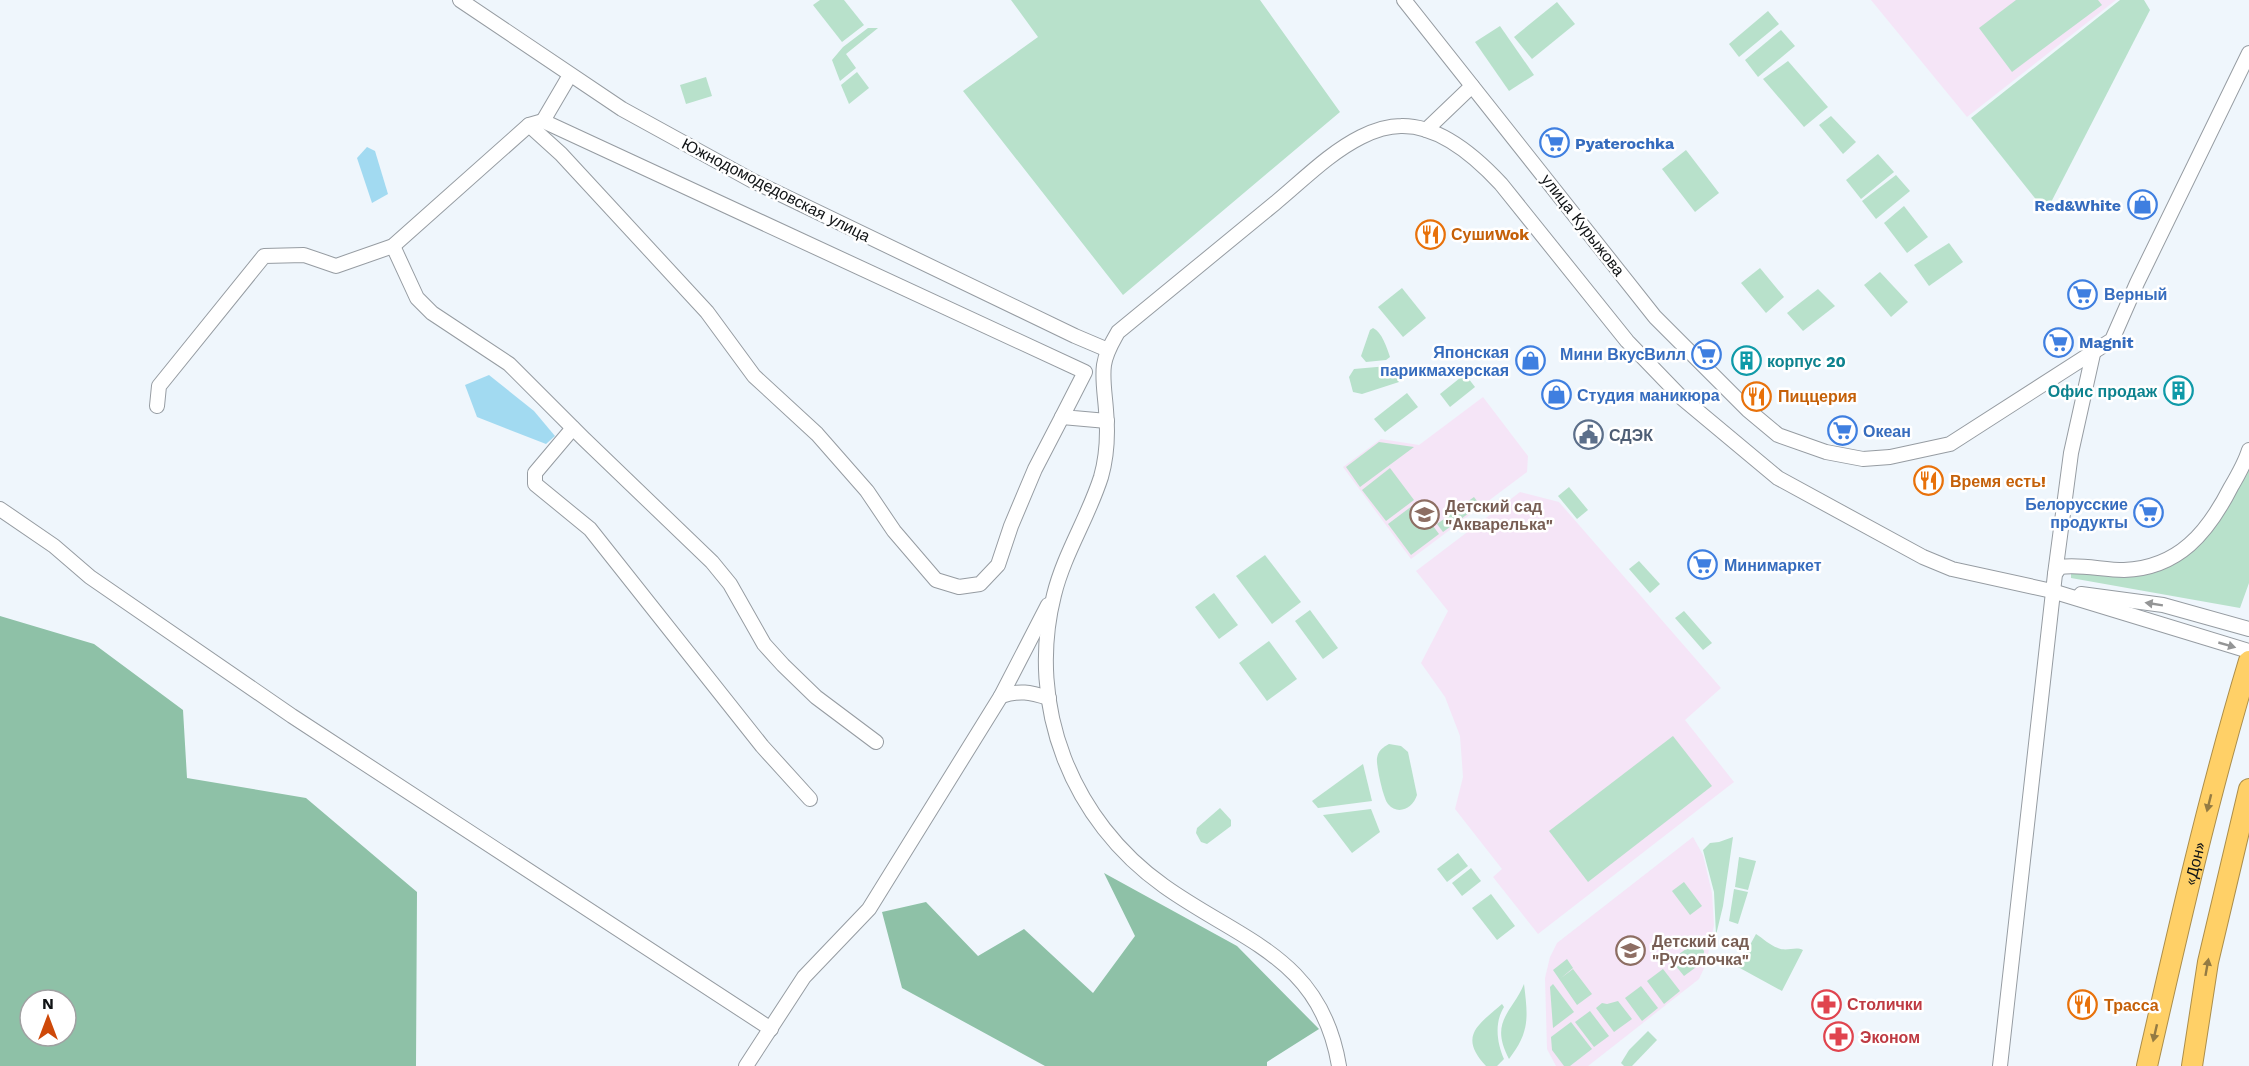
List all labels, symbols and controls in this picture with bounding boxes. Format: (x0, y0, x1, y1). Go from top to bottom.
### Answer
supermarket icon: Pyaterochka (1538, 127, 1570, 159)
street label: Южнодомодедовская улица (679, 134, 873, 246)
place label: Pyaterochka (1575, 134, 1675, 153)
street label: улица Курыжова (1537, 170, 1629, 280)
shop icon: Red&White (2126, 189, 2158, 221)
place label: Red&White (2034, 196, 2121, 215)
restaurant icon: СушиWok (1414, 218, 1446, 250)
place label: СушиWok (1451, 225, 1529, 244)
supermarket icon: Верный (2067, 278, 2099, 310)
place label: Верный (2104, 285, 2167, 304)
supermarket icon: Magnit (2042, 326, 2074, 358)
place label: Magnit (2079, 333, 2133, 352)
supermarket icon: Мини ВкусВилл (1691, 338, 1723, 370)
place label: Японская парикмахерская (1380, 343, 1509, 380)
shop icon: Японская парикмахерская (1514, 345, 1546, 377)
place label: Мини ВкусВилл (1560, 345, 1686, 364)
building icon: корпус 20 (1730, 345, 1762, 377)
place label: корпус 20 (1767, 352, 1846, 371)
building icon: Офис продаж (2162, 375, 2194, 407)
shop icon: Студия маникюра (1540, 379, 1572, 411)
restaurant icon: Пиццерия (1741, 380, 1773, 412)
place label: Офис продаж (2048, 382, 2158, 401)
place label: Студия маникюра (1577, 386, 1720, 405)
place label: Пиццерия (1778, 387, 1857, 406)
supermarket icon: Океан (1826, 415, 1858, 447)
public building icon: СДЭК (1572, 419, 1604, 451)
place label: Океан (1863, 422, 1911, 441)
place label: СДЭК (1609, 426, 1653, 445)
restaurant icon: Время есть! (1913, 465, 1945, 497)
place label: Время есть! (1950, 472, 2046, 491)
place label: Белорусские продукты (2025, 495, 2128, 532)
place label: Детский сад "Акварелька" (1445, 497, 1553, 534)
supermarket icon: Белорусские продукты (2133, 497, 2165, 529)
school or university icon: Детский сад "Акварелька" (1408, 499, 1440, 531)
supermarket icon: Минимаркет (1687, 549, 1719, 581)
place label: Минимаркет (1724, 556, 1822, 575)
one-way arrow (2145, 599, 2164, 608)
one-way arrow (2218, 641, 2236, 650)
one-way arrow (2203, 793, 2213, 812)
street label: «Дон» (2180, 839, 2209, 887)
place label: Детский сад "Русалочка" (1652, 932, 1749, 969)
school or university icon: Детский сад "Русалочка" (1615, 934, 1647, 966)
one-way arrow (2203, 957, 2212, 976)
north arrow (18, 988, 78, 1048)
pharmacy icon: Столички (1810, 988, 1842, 1020)
restaurant icon: Трасса (2067, 989, 2099, 1021)
text: N (42, 994, 54, 1013)
place label: Столички (1847, 995, 1923, 1014)
place label: Трасса (2104, 996, 2159, 1015)
pharmacy icon: Эконом (1823, 1021, 1855, 1053)
one-way arrow (2149, 1024, 2159, 1043)
place label: Эконом (1860, 1028, 1920, 1047)

